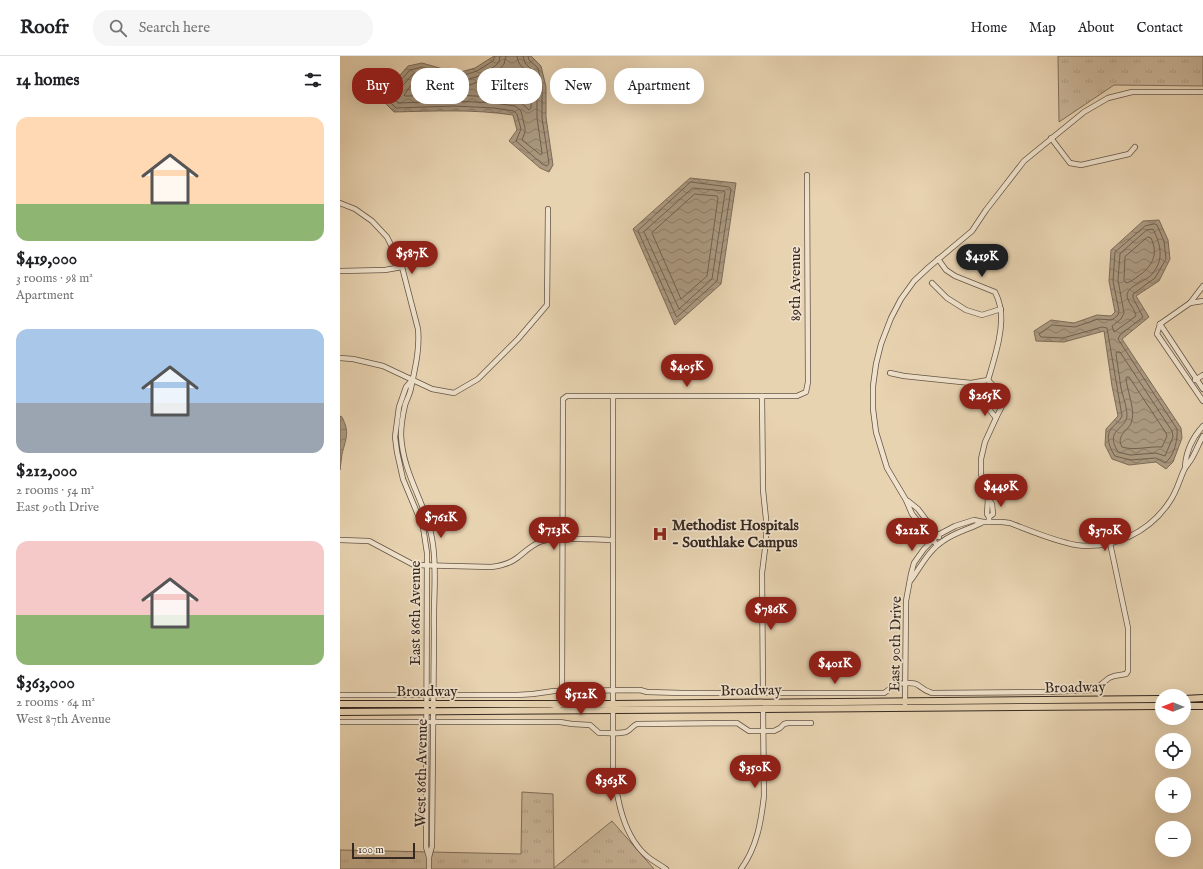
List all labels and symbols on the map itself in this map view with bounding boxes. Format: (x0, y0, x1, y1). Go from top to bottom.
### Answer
pin: $587K (384, 241, 440, 275)
pin: $419K (954, 244, 1010, 278)
street label: 89th Avenue (786, 247, 805, 321)
pin: $405K (659, 354, 715, 388)
pin: $265K (957, 383, 1013, 417)
pin: $449K (973, 474, 1029, 508)
pin: $761K (413, 505, 469, 539)
place label: Methodist Hospitals - Southlake Campus (672, 516, 800, 552)
pin: $713K (526, 517, 582, 551)
pin: $212K (884, 518, 940, 552)
pin: $370K (1077, 518, 1133, 552)
hospital icon: Methodist Hospitals - Southlake Campus (651, 525, 669, 543)
street label: East 86th Avenue (406, 560, 425, 666)
street label: East 90th Drive (885, 596, 906, 692)
pin: $786K (743, 597, 799, 631)
pin: $401K (807, 651, 863, 685)
street label: Broadway (1044, 677, 1106, 698)
street label: Broadway (720, 680, 782, 701)
street label: Broadway (396, 682, 458, 701)
pin: $512K (553, 682, 609, 716)
north arrow (1155, 689, 1191, 725)
street label: West 86th Avenue (411, 718, 432, 827)
pin: $350K (727, 755, 783, 789)
pin: $363K (583, 768, 639, 802)
scale bar (352, 841, 415, 860)

